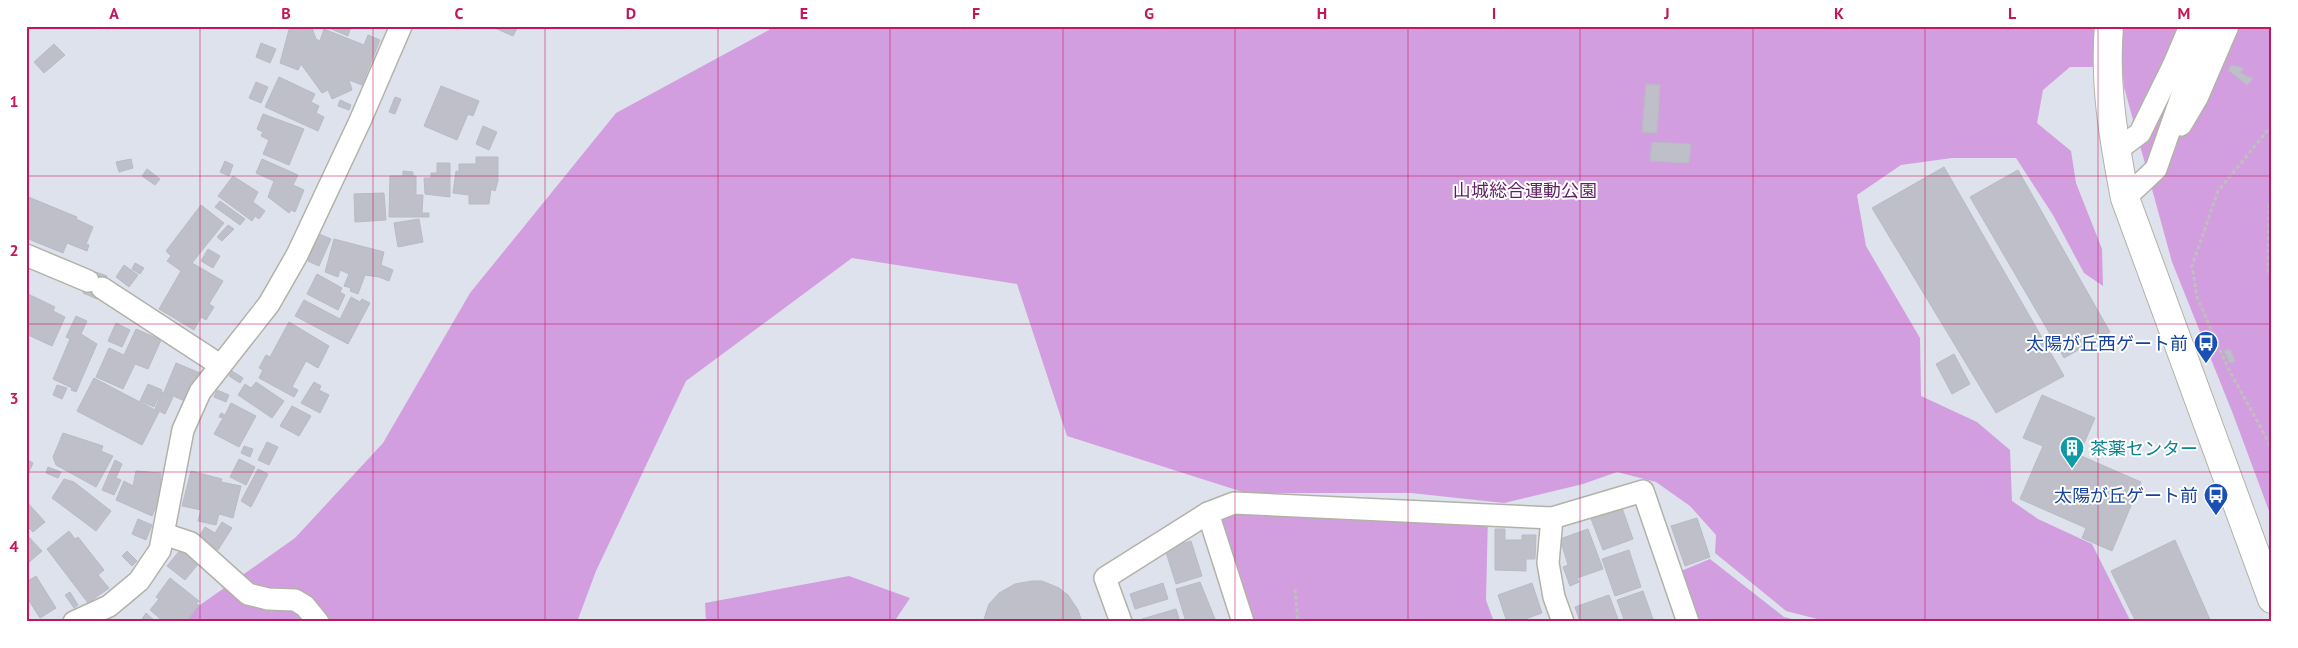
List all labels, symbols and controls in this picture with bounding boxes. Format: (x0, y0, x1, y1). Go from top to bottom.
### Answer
text: A (109, 3, 119, 23)
text: B (281, 3, 291, 23)
text: C (455, 3, 464, 23)
text: D (626, 3, 636, 23)
text: E (800, 3, 808, 23)
text: F (972, 3, 980, 23)
text: G (1144, 3, 1154, 23)
text: H (1317, 3, 1327, 23)
text: I (1492, 3, 1496, 23)
text: J (1663, 3, 1670, 23)
text: K (1834, 3, 1844, 23)
text: L (2008, 3, 2017, 23)
text: M (2178, 3, 2190, 23)
text: 1 (9, 91, 19, 111)
park label: 山城総合運動公園 (1453, 179, 1597, 202)
text: 2 (9, 240, 19, 260)
bus stop icon: 太陽が丘西ゲート前 (2193, 330, 2219, 364)
place label: 太陽が丘西ゲート前 (2026, 332, 2188, 355)
text: 3 (9, 388, 19, 408)
building icon: 茶薬センター (2059, 435, 2085, 469)
place label: 茶薬センター (2090, 437, 2198, 460)
bus stop icon: 太陽が丘ゲート前 (2203, 482, 2229, 516)
place label: 太陽が丘ゲート前 (2054, 484, 2198, 507)
text: 4 (9, 536, 19, 556)

